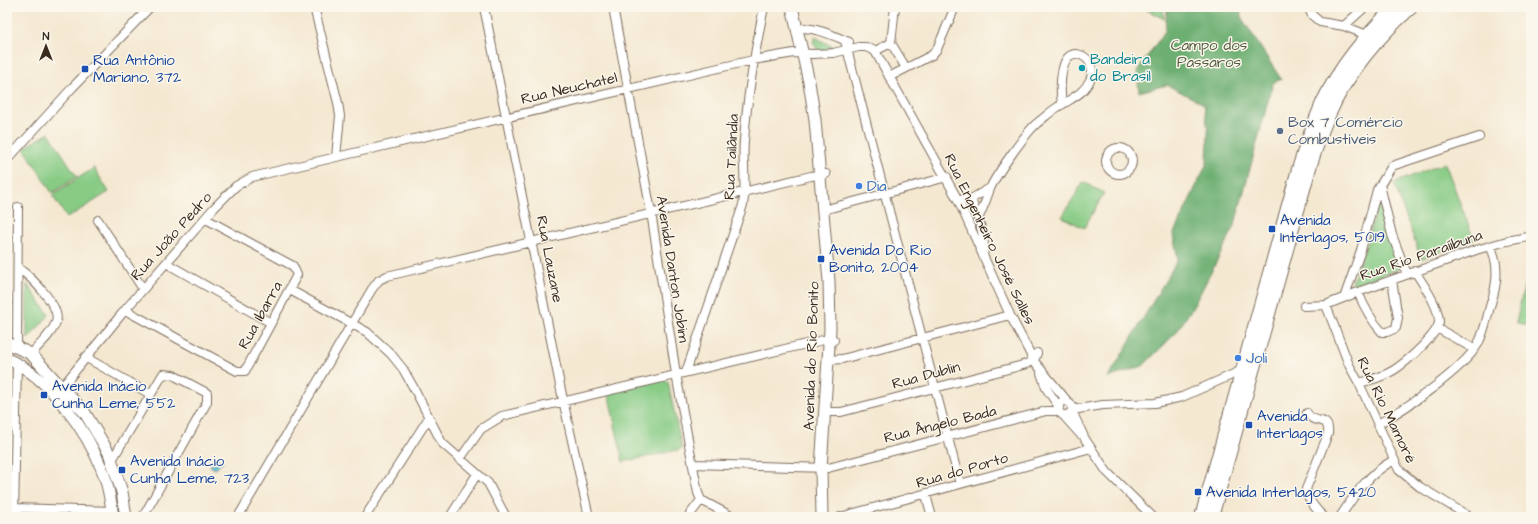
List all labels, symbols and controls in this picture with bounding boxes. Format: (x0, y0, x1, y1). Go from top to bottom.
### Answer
north arrow (26, 26, 66, 66)
text: N (43, 29, 50, 44)
park label: Campo dos Passaros (1171, 35, 1248, 73)
place label: Bandeira do Brasil (1090, 49, 1151, 87)
place label: Rua Antônio Mariano, 372 (93, 50, 182, 88)
marker: Bandeira do Brasil (1077, 63, 1087, 73)
marker: Rua Antônio Mariano, 372 (80, 64, 90, 74)
street label: Rua Neuchatel (519, 67, 619, 110)
place label: Box 7 Comércio Combustíveis (1288, 112, 1403, 150)
street label: Rua Tailândia (719, 113, 744, 201)
marker: Box 7 Comércio Combustíveis (1275, 126, 1285, 136)
street label: Rua Engenheiro José Salles (938, 150, 1040, 329)
place label: Dia (867, 176, 887, 197)
marker: Dia (854, 181, 864, 191)
street label: Rua João Pedro (126, 187, 217, 285)
street label: Avenida Danton Jobim (651, 194, 695, 344)
place label: Avenida Interlagos, 5019 (1280, 210, 1385, 249)
street label: Rua Lauzane (531, 214, 568, 304)
marker: Avenida Interlagos, 5019 (1267, 224, 1277, 234)
street label: Rua Rio Paraíibuna (1357, 225, 1486, 286)
place label: Avenida Do Rio Bonito, 2004 (829, 240, 932, 278)
marker: Avenida Do Rio Bonito, 2004 (816, 254, 826, 264)
street label: Rua Ibarra (233, 277, 288, 353)
street label: Avenida do Rio Bonito (798, 280, 825, 431)
place label: Joli (1246, 348, 1268, 369)
marker: Joli (1233, 353, 1243, 363)
street label: Rua Rio Mamoré (1352, 354, 1421, 467)
street label: Rua Dublin (890, 356, 963, 395)
place label: Avenida Inácio Cunha Leme, 552 (52, 376, 176, 414)
marker: Avenida Inácio Cunha Leme, 552 (39, 390, 49, 400)
street label: Rua Ângelo Bada (882, 400, 999, 450)
place label: Avenida Interlagos (1257, 406, 1323, 445)
marker: Avenida Interlagos (1244, 420, 1254, 430)
street label: Rua do Porto (914, 447, 1011, 494)
place label: Avenida Inácio Cunha Leme, 723 (130, 451, 250, 489)
marker: Avenida Inácio Cunha Leme, 723 (117, 465, 127, 475)
place label: Avenida Interlagos, 5420 (1206, 482, 1377, 504)
marker: Avenida Interlagos, 5420 (1193, 487, 1203, 497)

